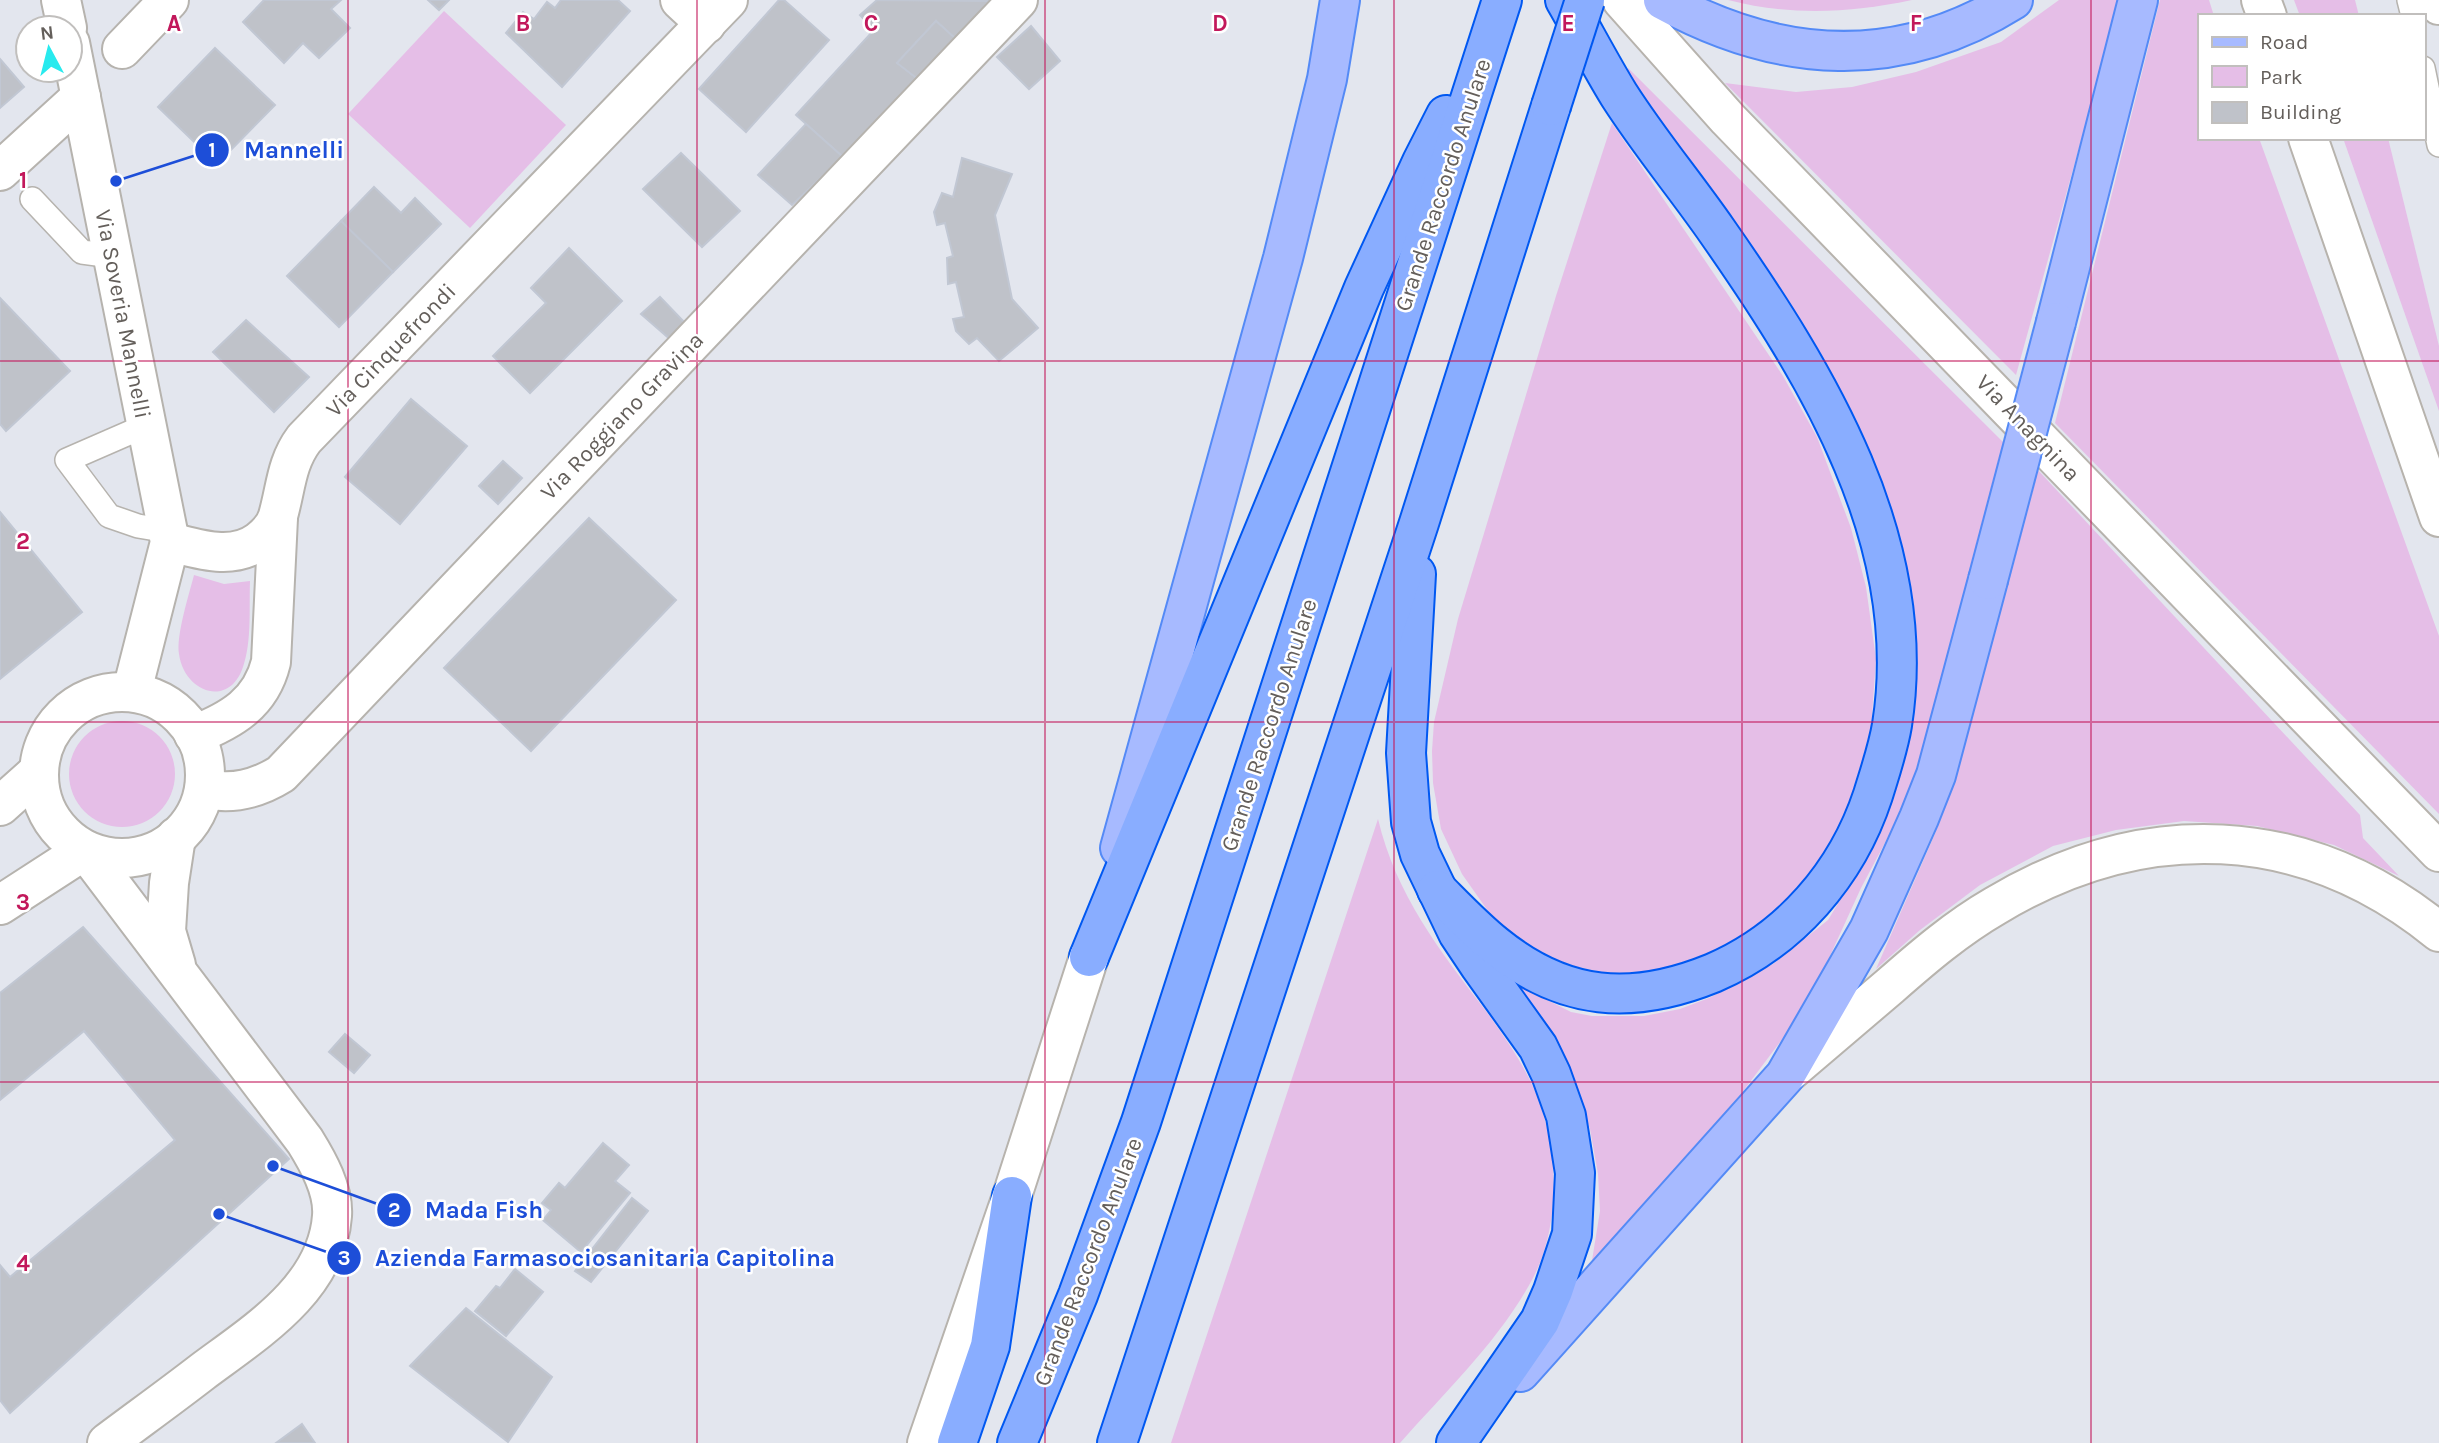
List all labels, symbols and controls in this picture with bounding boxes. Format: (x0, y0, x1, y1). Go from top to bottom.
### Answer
text: A (167, 10, 181, 37)
text: B (516, 10, 530, 37)
text: C (864, 10, 878, 37)
text: D (1212, 10, 1228, 37)
text: E (1561, 10, 1575, 37)
text: F (1910, 10, 1922, 37)
north arrow (14, 14, 84, 84)
legend (2198, 14, 2425, 140)
text: N (39, 21, 55, 45)
text: Road (2260, 30, 2308, 54)
street label: Grande Raccordo Anulare (1389, 55, 1497, 315)
text: Park (2260, 65, 2303, 89)
text: Building (2260, 100, 2341, 124)
callout: Mannelli (195, 127, 358, 172)
text: Mannelli (244, 136, 344, 164)
text: 1 (208, 138, 216, 162)
text: 1 (19, 167, 27, 194)
street label: Via Soveria Mannelli (89, 207, 157, 421)
street label: Via Cinquefrondi (320, 278, 462, 422)
street label: Via Roggiano Gravina (535, 327, 709, 505)
street label: Via Anagnina (1970, 369, 2086, 487)
text: 2 (16, 528, 30, 555)
street label: Grande Raccordo Anulare (1215, 595, 1323, 855)
text: 3 (16, 889, 30, 916)
street label: Grande Raccordo Anulare (1028, 1134, 1148, 1390)
callout: Mada Fish (376, 1188, 558, 1233)
text: Mada Fish (425, 1196, 543, 1224)
text: 2 (388, 1198, 400, 1222)
callout: Azienda Farmasociosanitaria Capitolina (326, 1235, 849, 1280)
text: Azienda Farmasociosanitaria Capitolina (375, 1244, 835, 1272)
text: 3 (337, 1246, 351, 1270)
text: 4 (16, 1250, 30, 1277)

